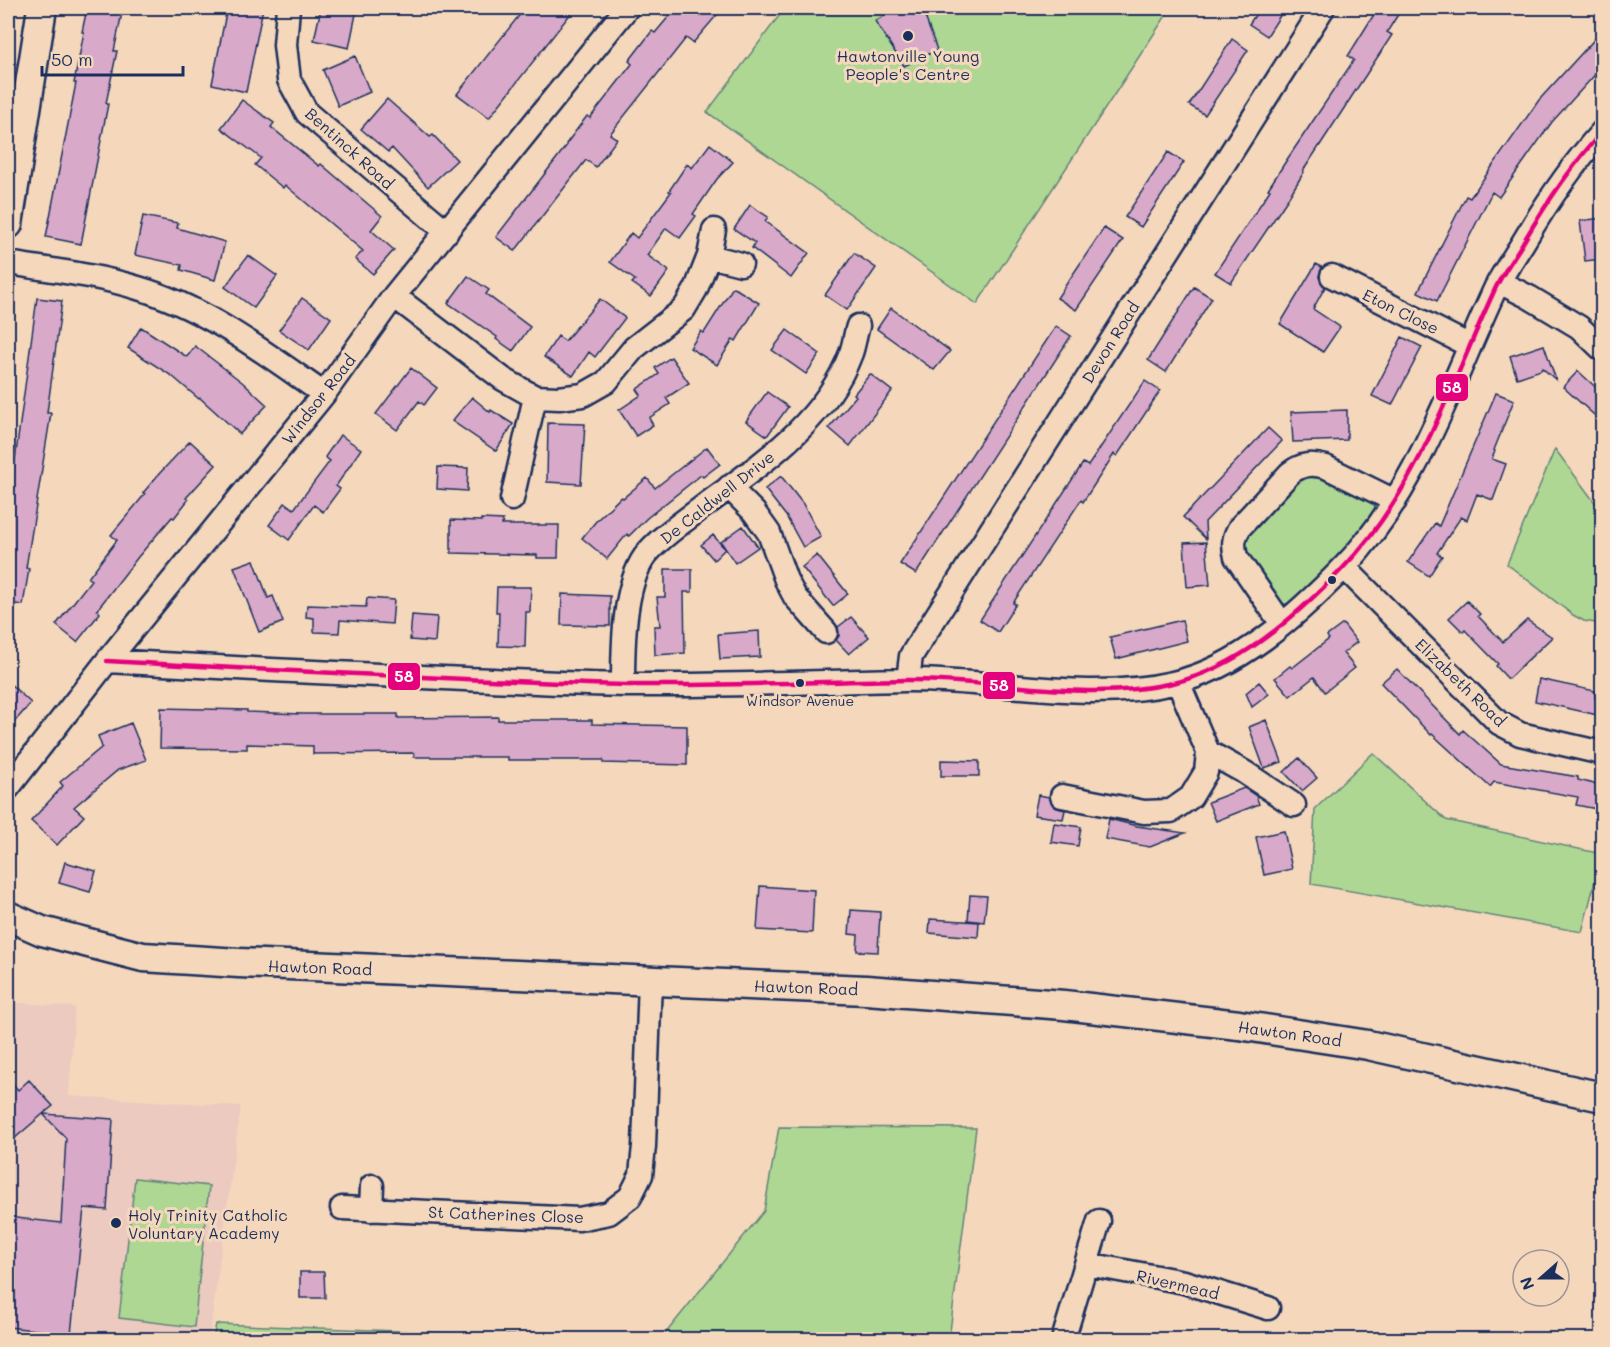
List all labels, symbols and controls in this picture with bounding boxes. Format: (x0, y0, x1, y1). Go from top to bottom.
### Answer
marker: Hawtonville Young People's Centre (901, 29, 915, 43)
scale bar (42, 39, 183, 77)
place label: Hawtonville Young People's Centre (837, 45, 979, 84)
text: 50 m (51, 47, 93, 71)
street label: Bentinck Road (301, 103, 399, 193)
street label: Eton Close (1359, 284, 1443, 338)
street label: Devon Road (1077, 297, 1143, 387)
street label: Windsor Road (276, 350, 360, 448)
line badge: 58 (1435, 373, 1469, 402)
text: 58 (1442, 376, 1462, 397)
street label: De Caldwell Drive (656, 446, 778, 548)
unlabelled marker (1326, 574, 1338, 586)
street label: Elizabeth Road (1411, 633, 1511, 731)
line badge: 58 (387, 662, 421, 691)
text: 58 (394, 665, 414, 686)
line badge: 58 (982, 671, 1016, 700)
text: 58 (989, 674, 1009, 695)
marker: Windsor Avenue (794, 677, 806, 689)
place label: Windsor Avenue (746, 691, 854, 710)
street label: Hawton Road (268, 955, 372, 979)
street label: Hawton Road (754, 975, 858, 999)
street label: Hawton Road (1237, 1015, 1343, 1051)
street label: St Catherines Close (428, 1201, 584, 1227)
place label: Holy Trinity Catholic Voluntary Academy (128, 1204, 288, 1243)
marker: Holy Trinity Catholic Voluntary Academy (109, 1216, 123, 1230)
north arrow (1511, 1248, 1571, 1308)
street label: Rivermead (1135, 1264, 1221, 1304)
text: N (1515, 1274, 1539, 1293)

